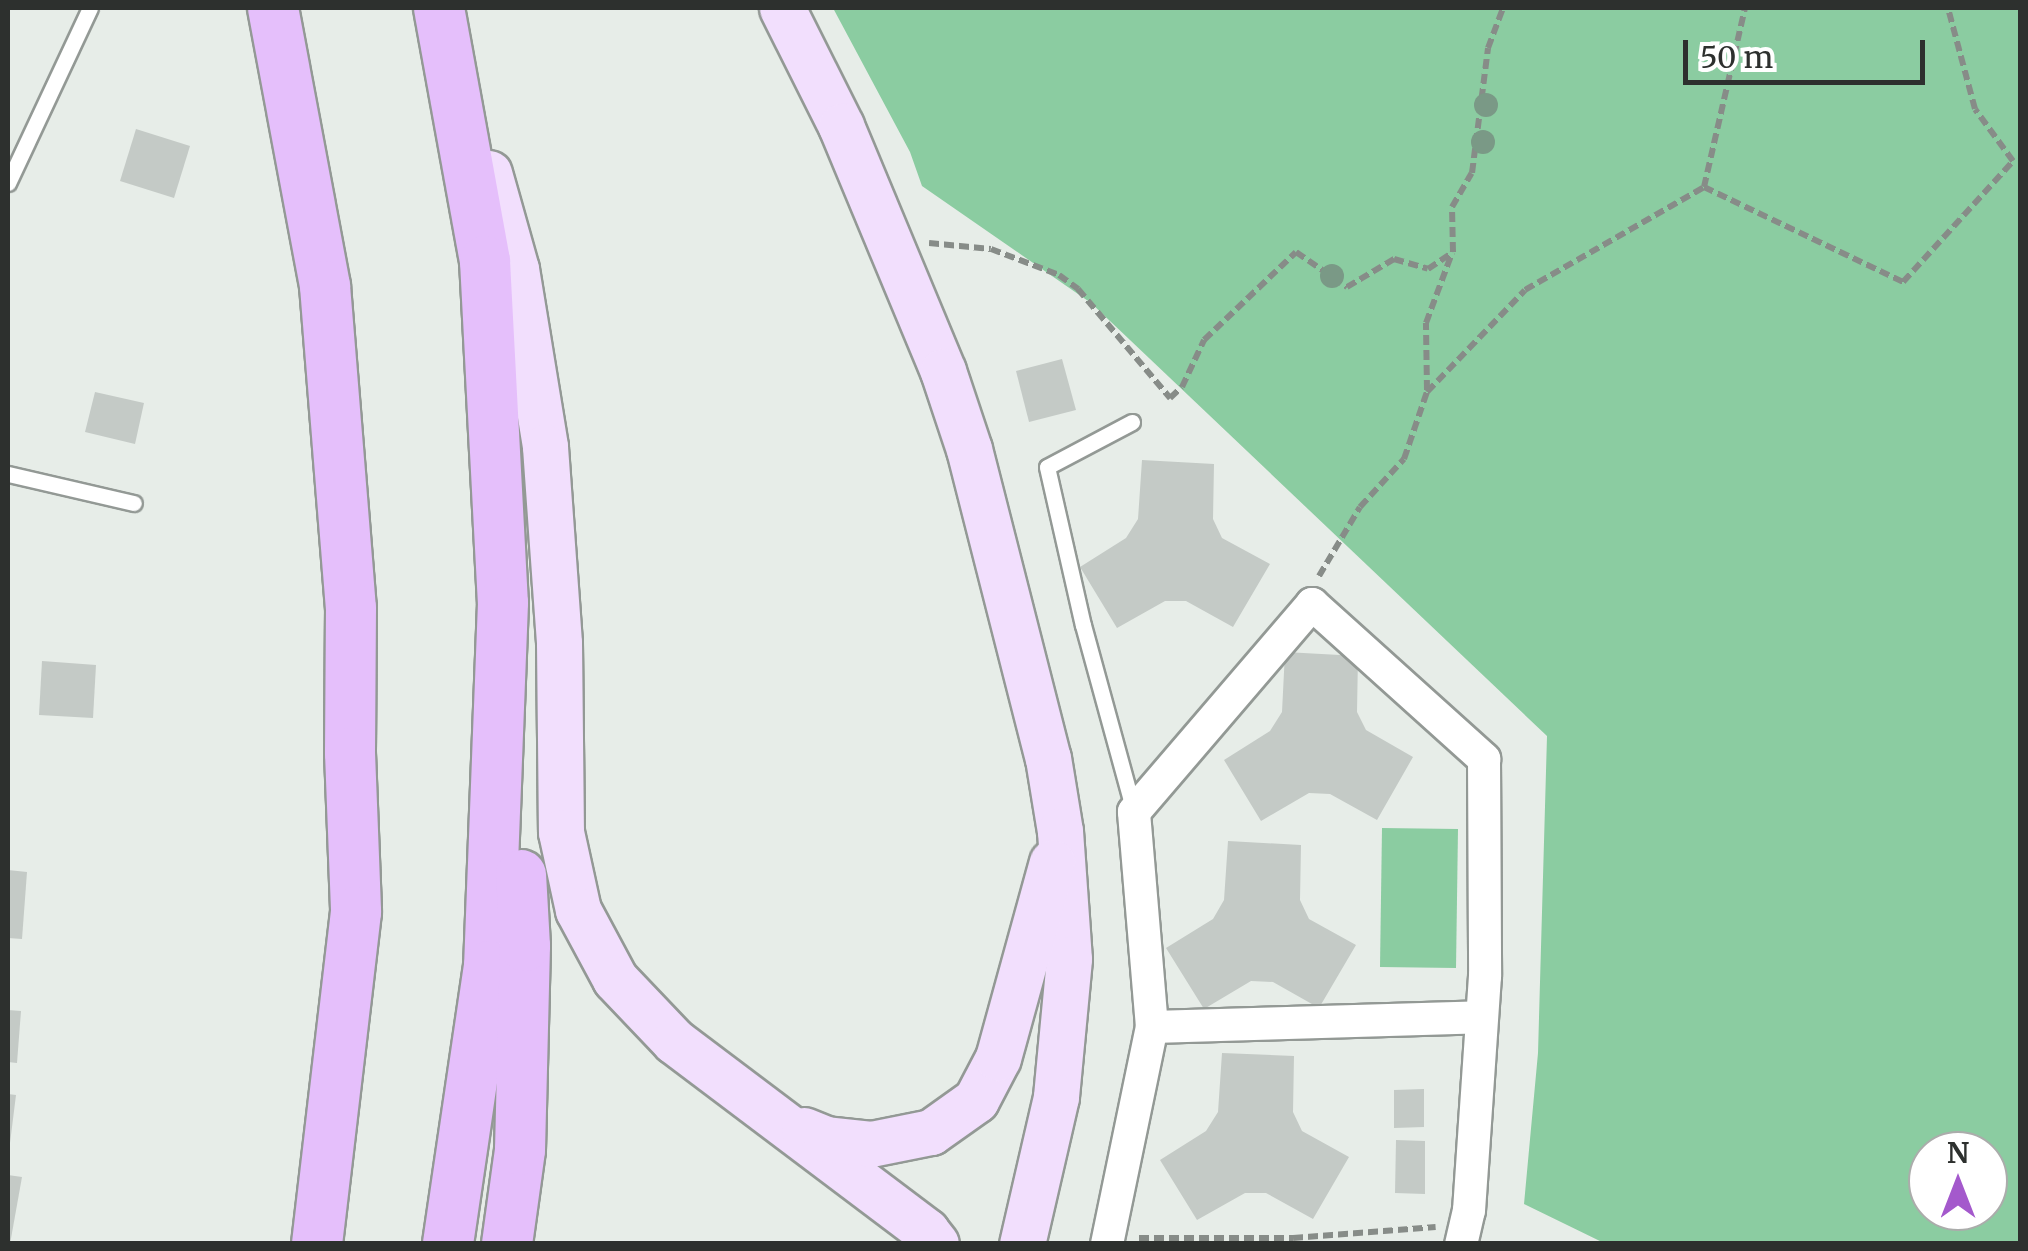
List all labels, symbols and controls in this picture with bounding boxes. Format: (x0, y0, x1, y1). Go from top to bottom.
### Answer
scale bar (1688, 20, 1930, 82)
text: 50 m (1700, 38, 1773, 76)
north arrow (1908, 1131, 2008, 1231)
text: N (1947, 1135, 1969, 1171)

